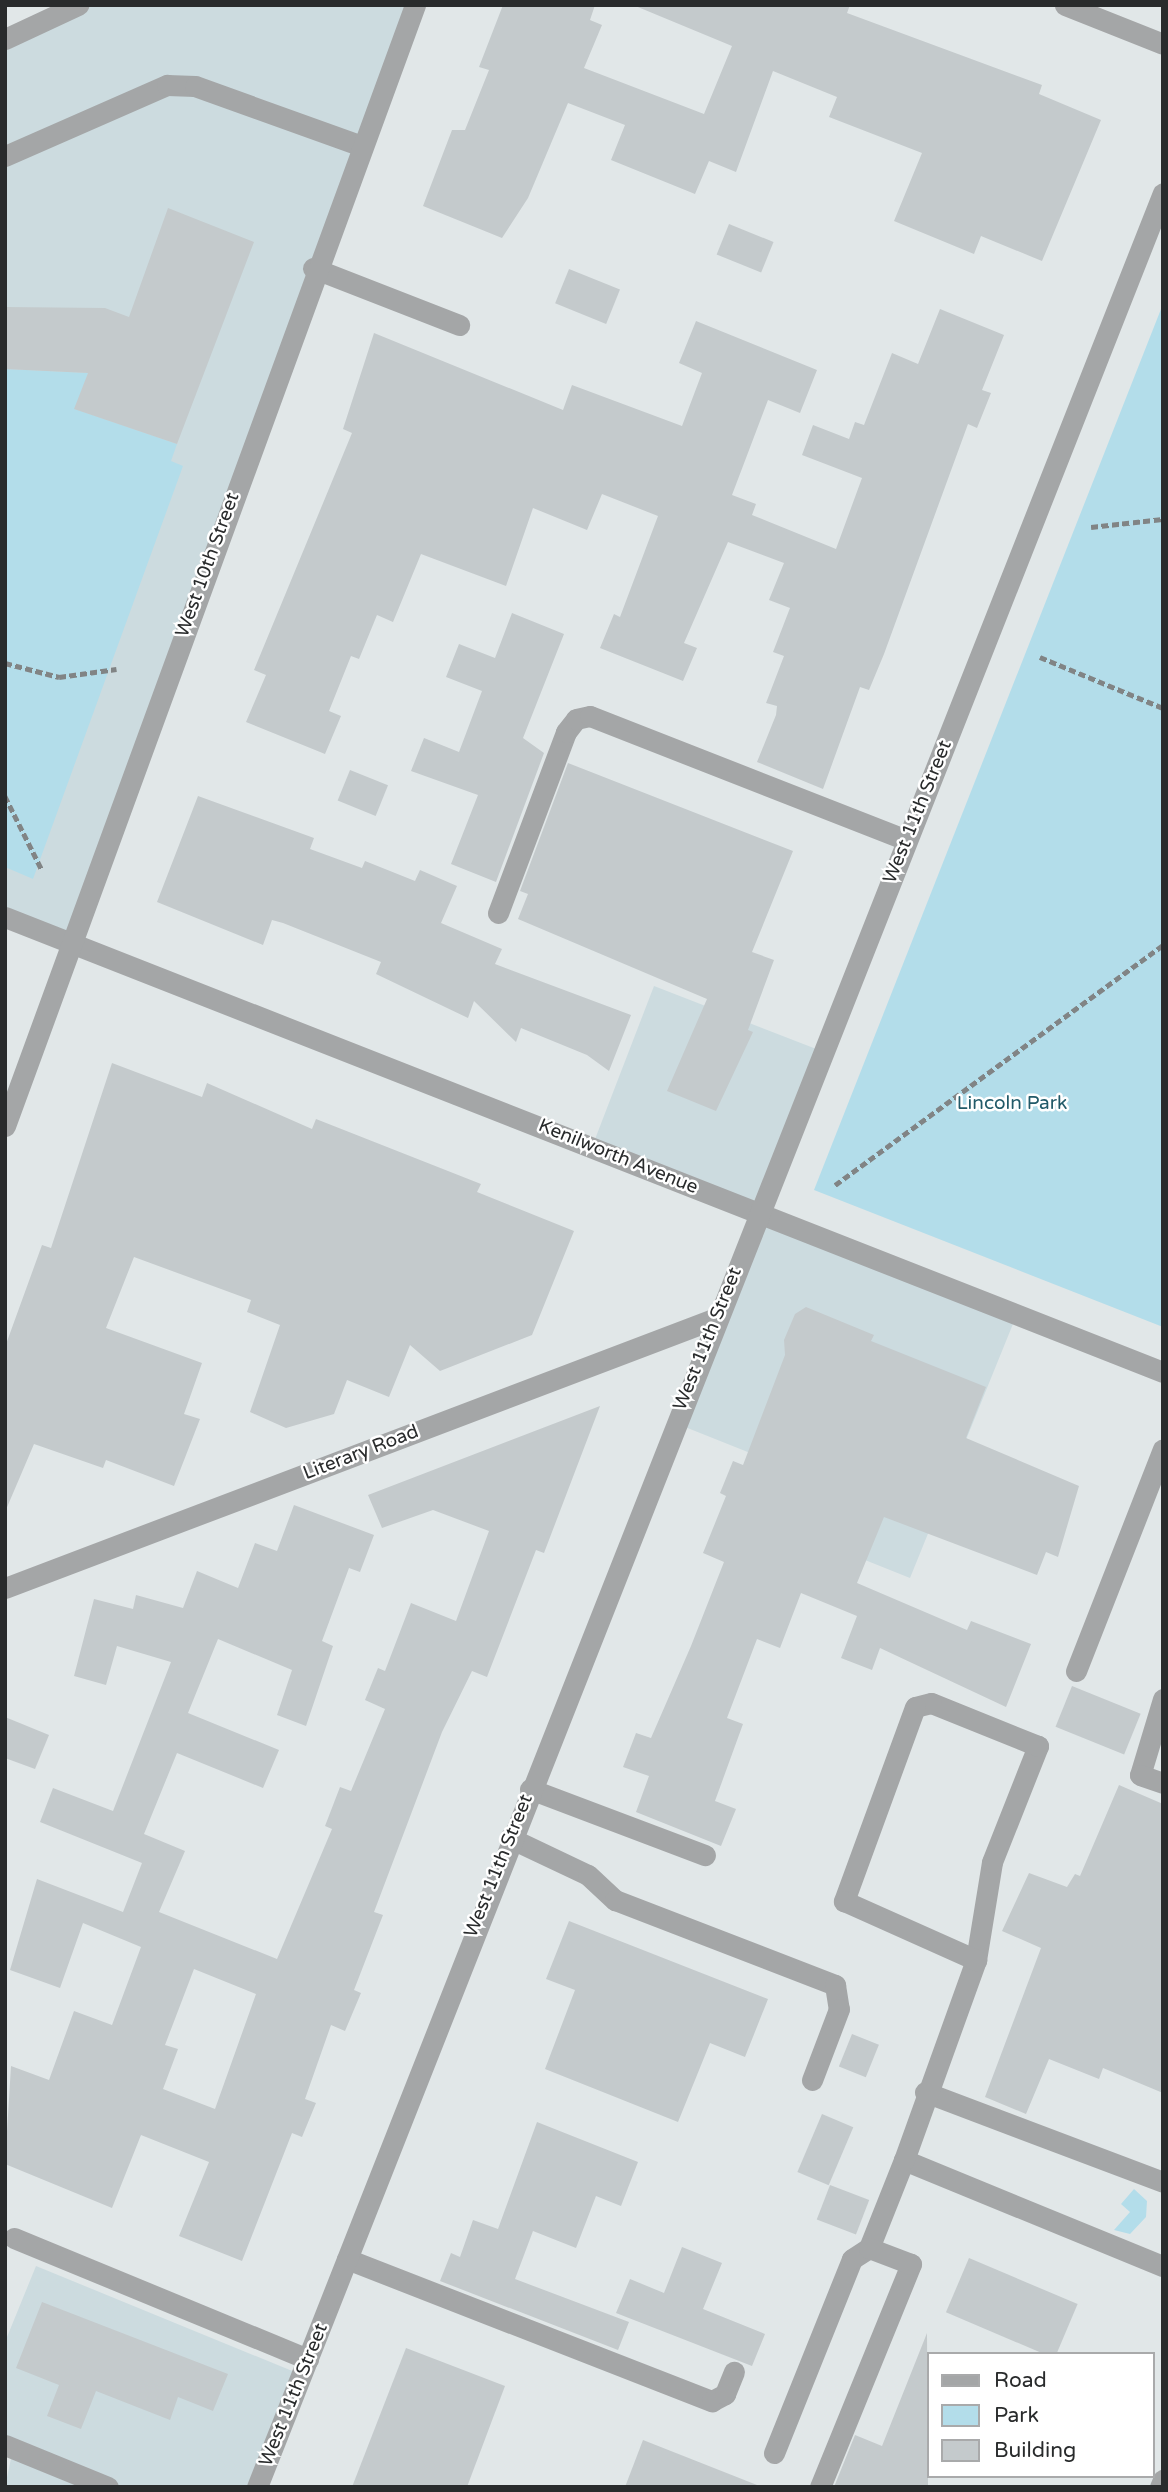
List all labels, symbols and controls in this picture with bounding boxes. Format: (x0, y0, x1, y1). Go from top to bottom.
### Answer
street label: West 10th Street (171, 490, 245, 640)
street label: West 11th Street (879, 737, 957, 887)
park label: Lincoln Park (957, 1093, 1067, 1115)
street label: Kenilworth Avenue (535, 1115, 701, 1199)
street label: West 11th Street (669, 1264, 747, 1414)
street label: Literary Road (300, 1421, 422, 1485)
street label: West 11th Street (460, 1791, 538, 1941)
street label: West 11th Street (255, 2320, 333, 2470)
legend (926, 2352, 1154, 2478)
text: Road (994, 2368, 1047, 2393)
text: Park (994, 2403, 1039, 2428)
text: Building (994, 2438, 1076, 2463)

